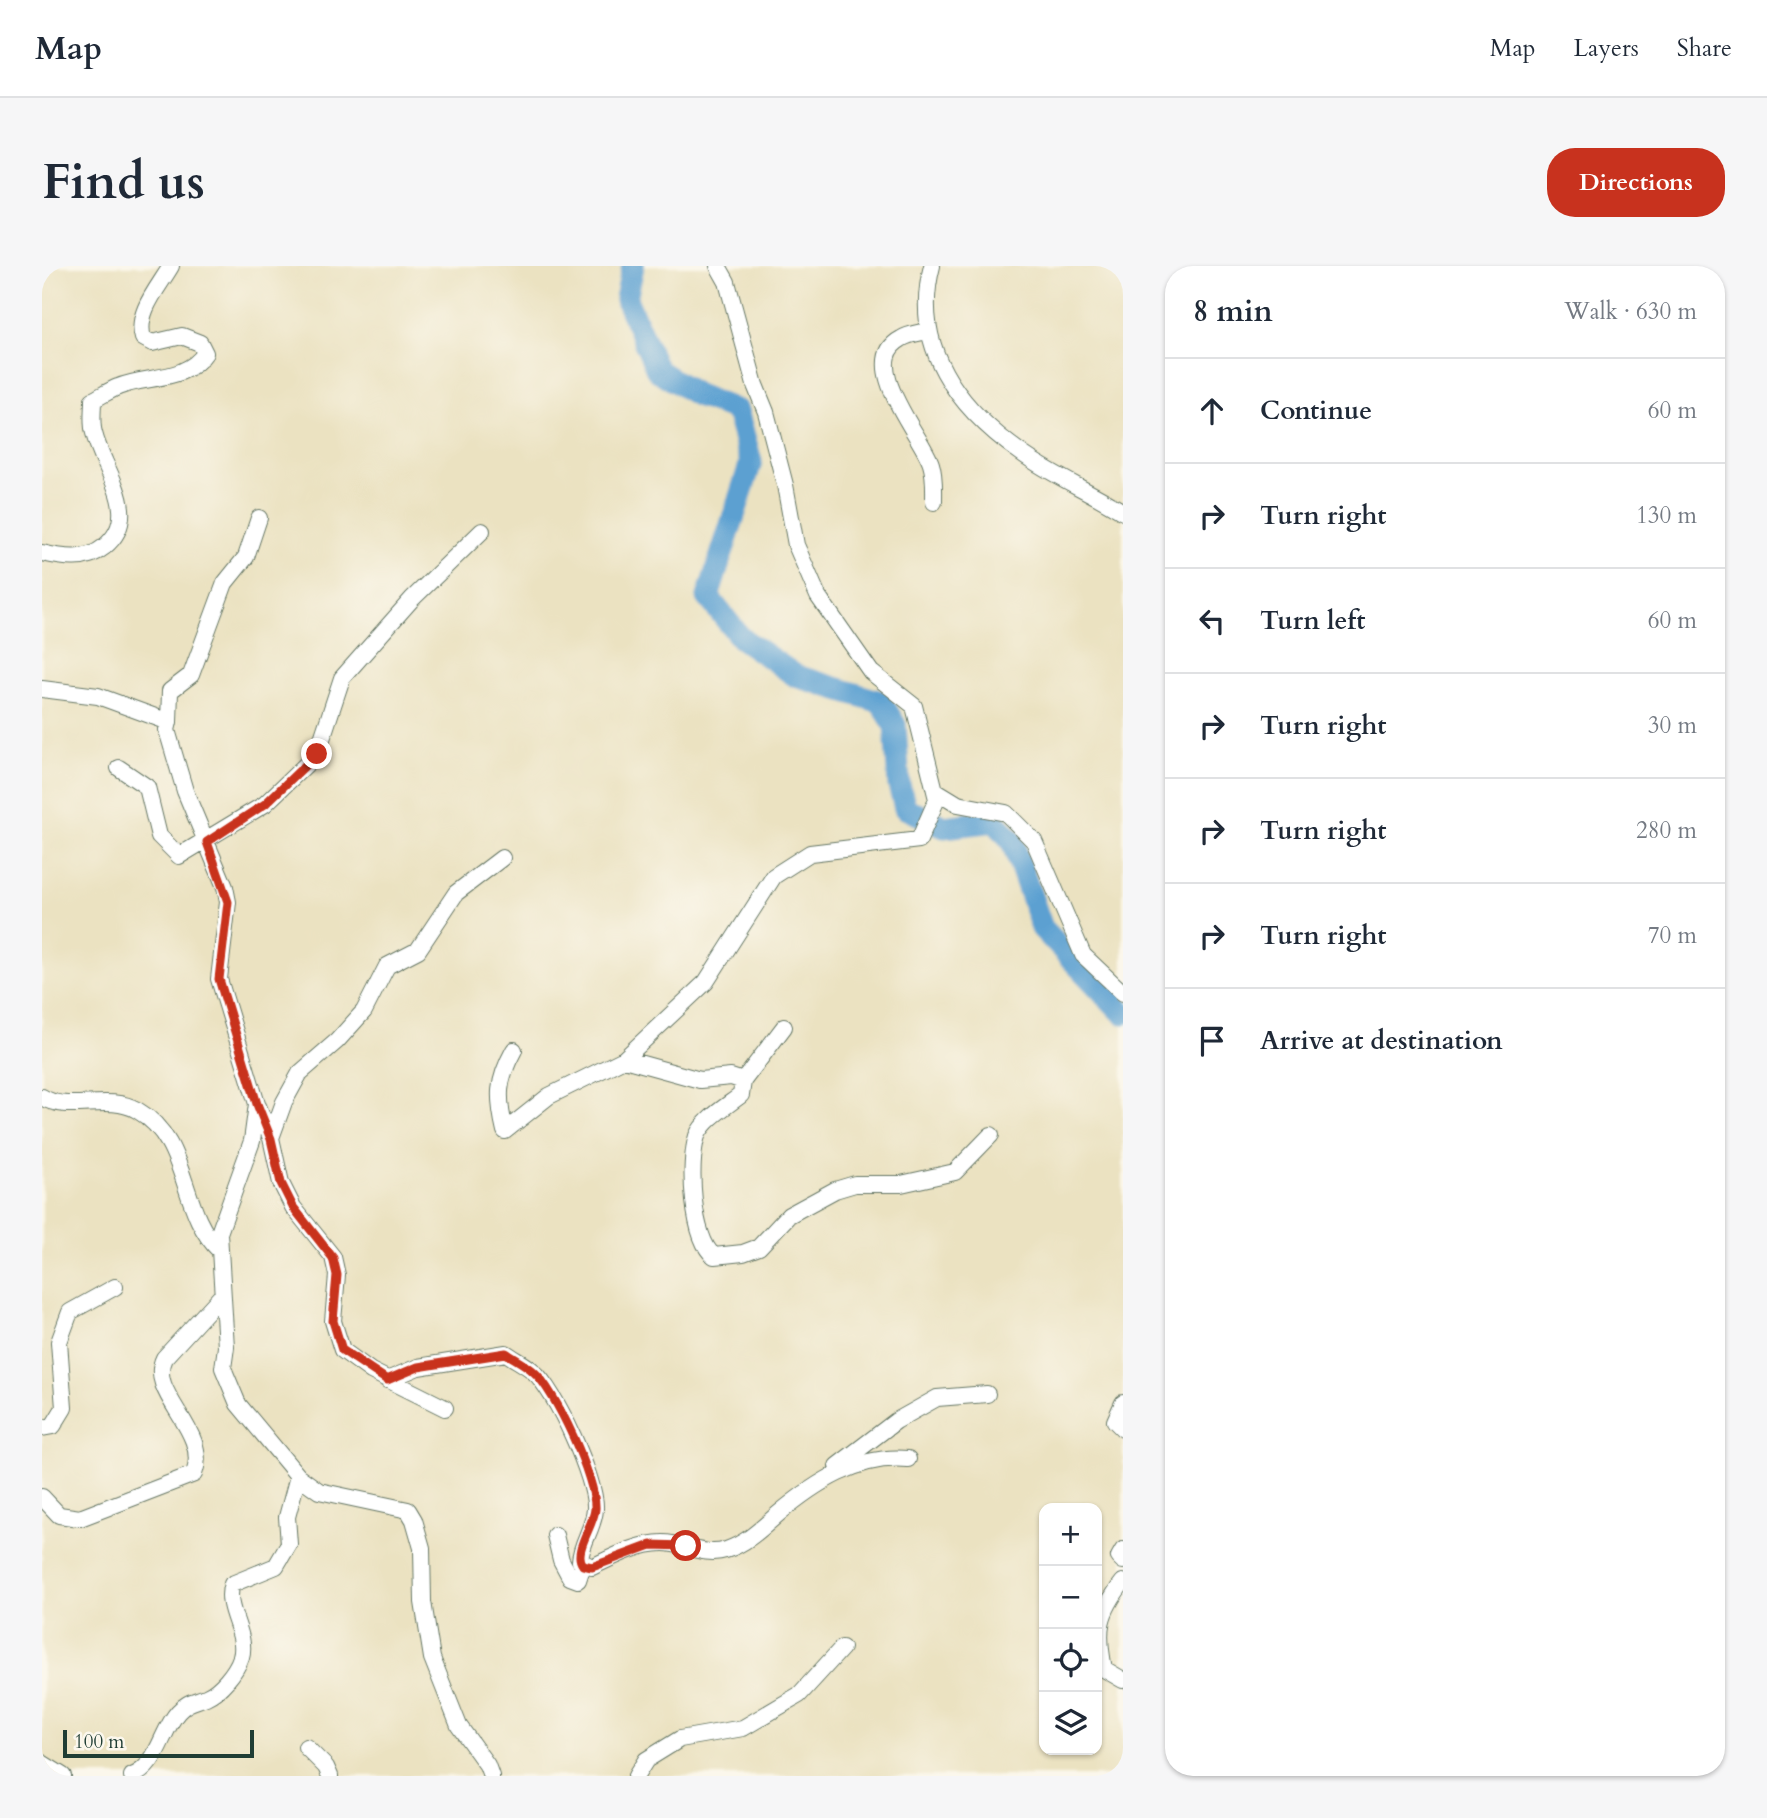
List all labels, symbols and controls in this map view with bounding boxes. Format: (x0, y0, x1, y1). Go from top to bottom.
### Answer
text: Map (35, 26, 102, 71)
text: Map (1490, 32, 1536, 65)
text: Layers (1574, 32, 1639, 65)
text: Share (1677, 32, 1732, 65)
button: Directions (1547, 148, 1725, 217)
text: Find us (42, 149, 205, 216)
text: 8 min (1193, 291, 1273, 332)
text: Walk · 630 m (1564, 296, 1697, 327)
icon: ahead (1193, 392, 1231, 430)
text: Continue (1260, 393, 1372, 428)
text: 60 m (1648, 395, 1697, 426)
icon: right (1193, 497, 1231, 535)
text: Turn right (1260, 498, 1387, 533)
text: 130 m (1636, 500, 1697, 531)
icon: left (1193, 602, 1231, 640)
text: Turn left (1260, 603, 1365, 638)
text: 60 m (1648, 605, 1697, 636)
icon: right (1193, 707, 1231, 745)
text: Turn right (1260, 708, 1387, 743)
text: 30 m (1648, 710, 1697, 741)
route end (301, 738, 332, 769)
icon: right (1193, 812, 1231, 850)
text: Turn right (1260, 813, 1387, 848)
text: 280 m (1636, 815, 1697, 846)
icon: right (1193, 917, 1231, 955)
text: Turn right (1260, 918, 1387, 953)
text: 70 m (1648, 920, 1697, 951)
icon: arrive (1193, 1022, 1231, 1060)
text: Arrive at destination (1260, 1023, 1503, 1058)
map controls (1039, 1503, 1102, 1755)
button: + (1039, 1503, 1102, 1566)
route start (670, 1530, 701, 1561)
button: − (1039, 1566, 1102, 1629)
button: locate (1039, 1629, 1102, 1692)
button: layers (1039, 1692, 1102, 1755)
scale bar (63, 1727, 254, 1759)
text: 100 m (74, 1729, 124, 1755)

